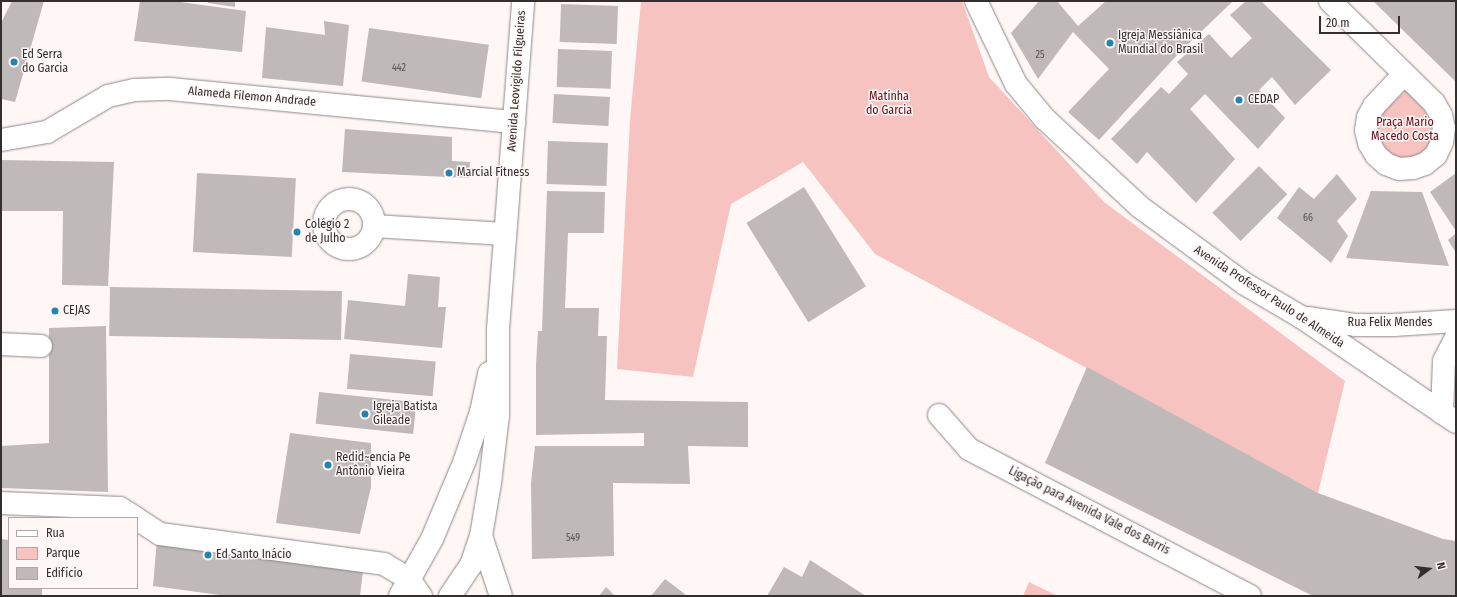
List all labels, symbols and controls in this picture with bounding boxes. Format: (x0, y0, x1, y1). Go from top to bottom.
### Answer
scale bar (1321, 8, 1402, 34)
street label: Avenida Leovigildo Filgueiras (505, 10, 529, 152)
text: 20 m (1326, 16, 1350, 30)
place label: Igreja Messiânica Mundial do Brasil (1118, 29, 1203, 57)
marker: Igreja Messiânica Mundial do Brasil (1105, 38, 1115, 48)
place label: Ed Serra do Garcia (22, 48, 68, 76)
house number: 25 (1036, 50, 1044, 62)
marker: Ed Serra do Garcia (9, 57, 19, 67)
house number: 442 (392, 63, 406, 75)
street label: Alameda Filemon Andrade (187, 84, 317, 110)
park label: Matinha do Garcia (866, 90, 912, 118)
place label: CEDAP (1248, 93, 1279, 107)
marker: CEDAP (1233, 94, 1245, 106)
park label: Praça Mario Macedo Costa (1371, 116, 1439, 144)
place label: Marcial Fitness (457, 166, 529, 180)
marker: Marcial Fitness (444, 168, 454, 178)
house number: 66 (1303, 213, 1313, 225)
place label: Colégio 2 de Julho (305, 218, 349, 246)
marker: Colégio 2 de Julho (292, 227, 302, 237)
street label: Avenida Professor Paulo de Almeida (1191, 243, 1347, 351)
place label: CEJAS (63, 304, 90, 318)
marker: CEJAS (50, 306, 60, 316)
street label: Rua Felix Mendes (1348, 316, 1432, 330)
place label: Igreja Batista Gileade (373, 400, 438, 428)
marker: Igreja Batista Gileade (360, 409, 370, 419)
place label: Redid~encia Pe Antônio Vieira (336, 451, 410, 479)
marker: Redid~encia Pe Antônio Vieira (323, 460, 333, 470)
street label: Ligação para Avenida Vale dos Barris (1006, 464, 1172, 558)
legend (8, 517, 138, 589)
text: Rua (46, 526, 65, 540)
house number: 549 (566, 533, 580, 545)
text: Parque (46, 546, 80, 560)
place label: Ed Santo Inácio (216, 548, 291, 562)
north arrow (1409, 549, 1449, 589)
marker: Ed Santo Inácio (203, 550, 213, 560)
text: N (1434, 561, 1448, 571)
text: Edifício (46, 566, 83, 580)

